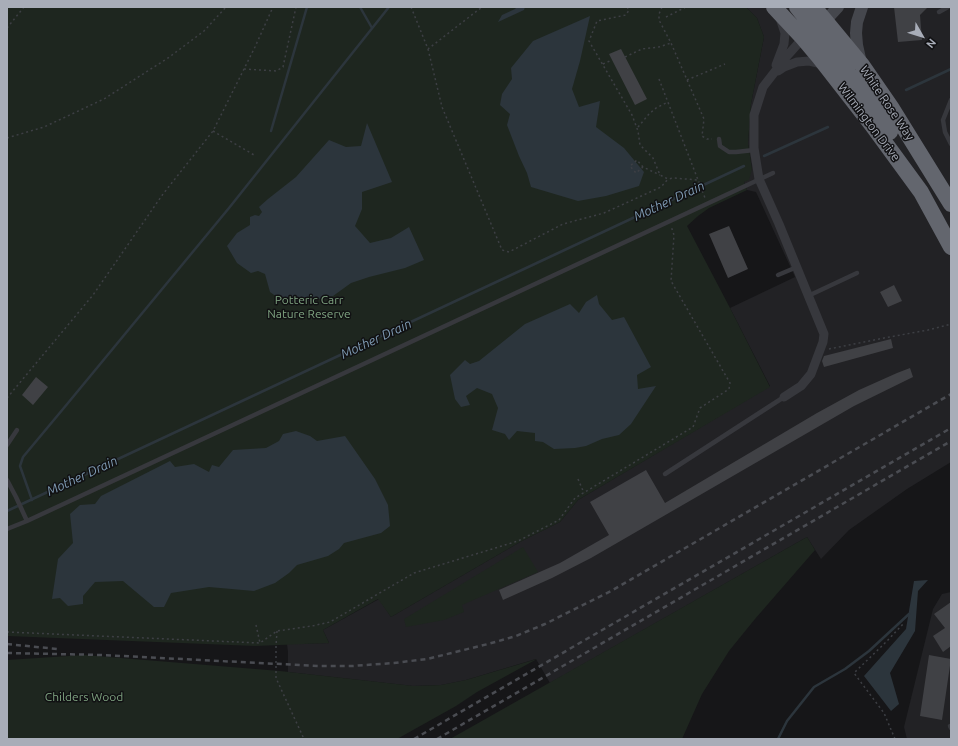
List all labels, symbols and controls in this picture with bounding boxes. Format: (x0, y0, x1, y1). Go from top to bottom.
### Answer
north arrow (902, 16, 942, 56)
text: N (924, 37, 939, 51)
street label: White Rose Way (857, 63, 917, 143)
street label: Wilmington Drive (835, 80, 903, 164)
water label: Mother Drain (631, 178, 707, 224)
park label: Potteric Carr Nature Reserve (267, 293, 351, 321)
water label: Mother Drain (338, 316, 414, 362)
water label: Mother Drain (44, 453, 120, 499)
park label: Childers Wood (45, 690, 123, 704)

